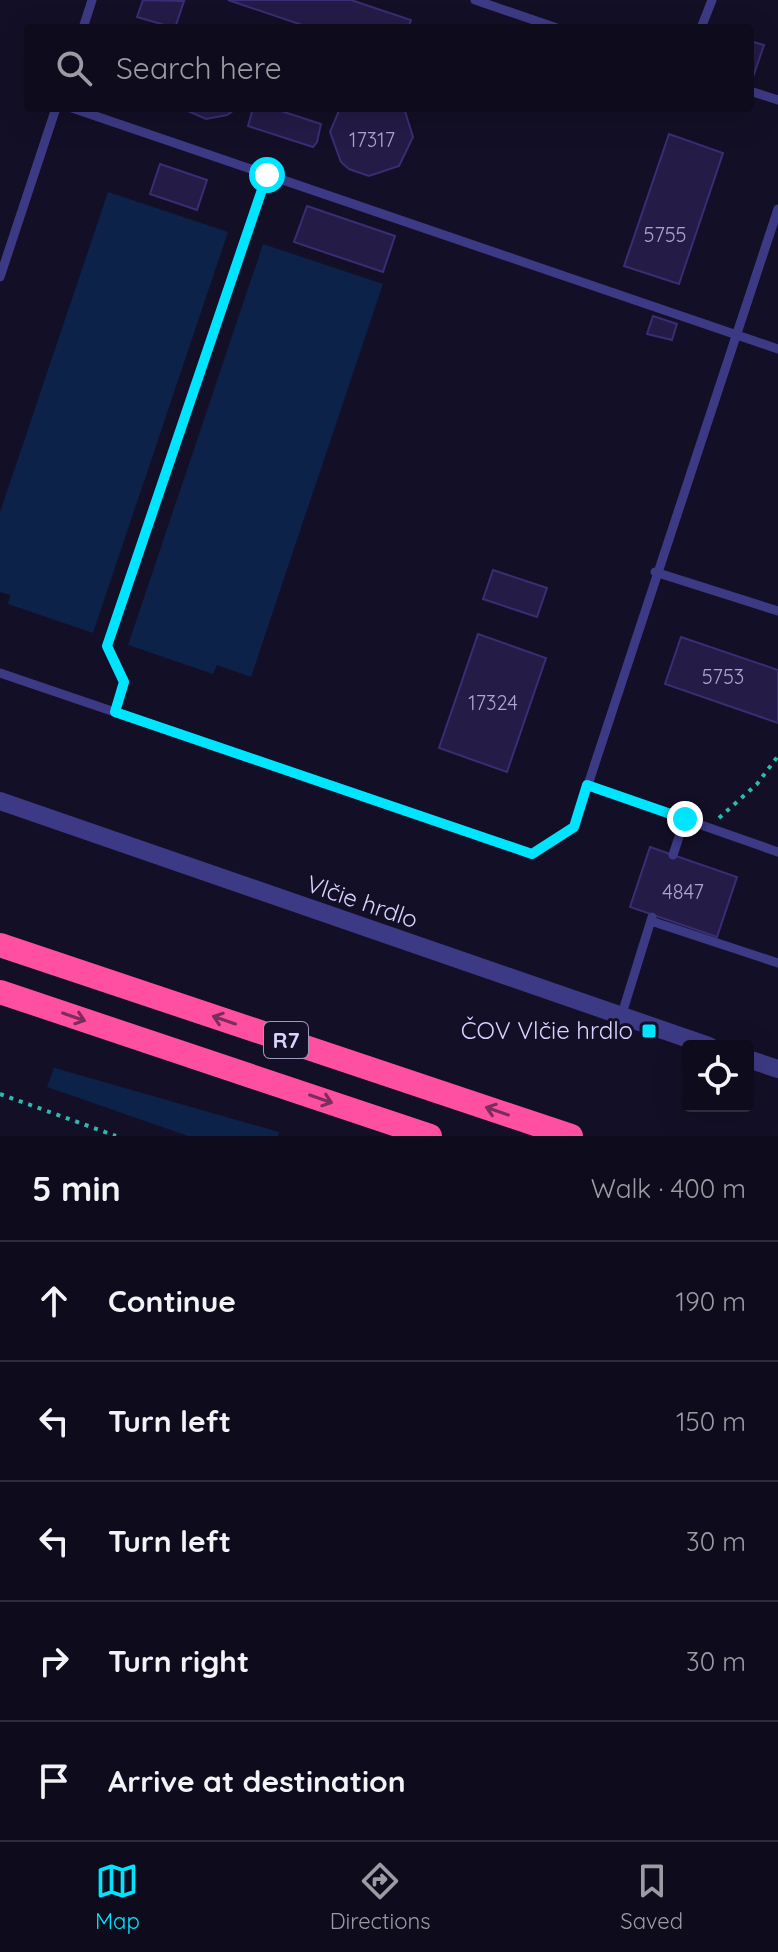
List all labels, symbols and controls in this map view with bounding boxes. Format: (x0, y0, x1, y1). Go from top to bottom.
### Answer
search box (24, 24, 754, 112)
icon: search (52, 46, 96, 90)
text: Search here (116, 49, 282, 87)
house number: 17317 (349, 127, 395, 152)
route start (249, 157, 285, 193)
house number: 5755 (644, 222, 686, 247)
house number: 5753 (702, 664, 744, 689)
house number: 17324 (468, 690, 518, 715)
route end (667, 801, 703, 837)
street label: Vlčie hrdlo (303, 868, 422, 934)
house number: 4847 (662, 879, 704, 904)
one-way arrow (61, 1010, 86, 1025)
one-way arrow (212, 1011, 237, 1026)
place label: ČOV Vlčie hrdlo (461, 1015, 633, 1045)
road number: R7 (264, 1022, 308, 1058)
marker: ČOV Vlčie hrdlo (640, 1022, 658, 1040)
map controls (682, 1040, 754, 1112)
button: locate (682, 1040, 754, 1112)
one-way arrow (308, 1093, 333, 1108)
one-way arrow (485, 1103, 510, 1118)
text: 5 min (32, 1167, 121, 1210)
text: Walk · 400 m (591, 1172, 746, 1205)
icon: ahead (32, 1279, 76, 1323)
text: Continue (108, 1282, 236, 1320)
text: 190 m (676, 1285, 746, 1318)
icon: left (32, 1399, 76, 1443)
text: Turn left (108, 1402, 231, 1440)
text: 150 m (676, 1405, 746, 1438)
icon: left (32, 1519, 76, 1563)
text: Turn left (108, 1522, 231, 1560)
text: 30 m (686, 1525, 746, 1558)
icon: right (32, 1639, 76, 1683)
text: Turn right (108, 1642, 249, 1680)
text: 30 m (686, 1645, 746, 1678)
icon: arrive (32, 1759, 76, 1803)
text: Arrive at destination (108, 1762, 406, 1800)
tab: Map (95, 1859, 140, 1935)
tab: Directions (330, 1859, 430, 1935)
tab: Saved (620, 1859, 683, 1935)

